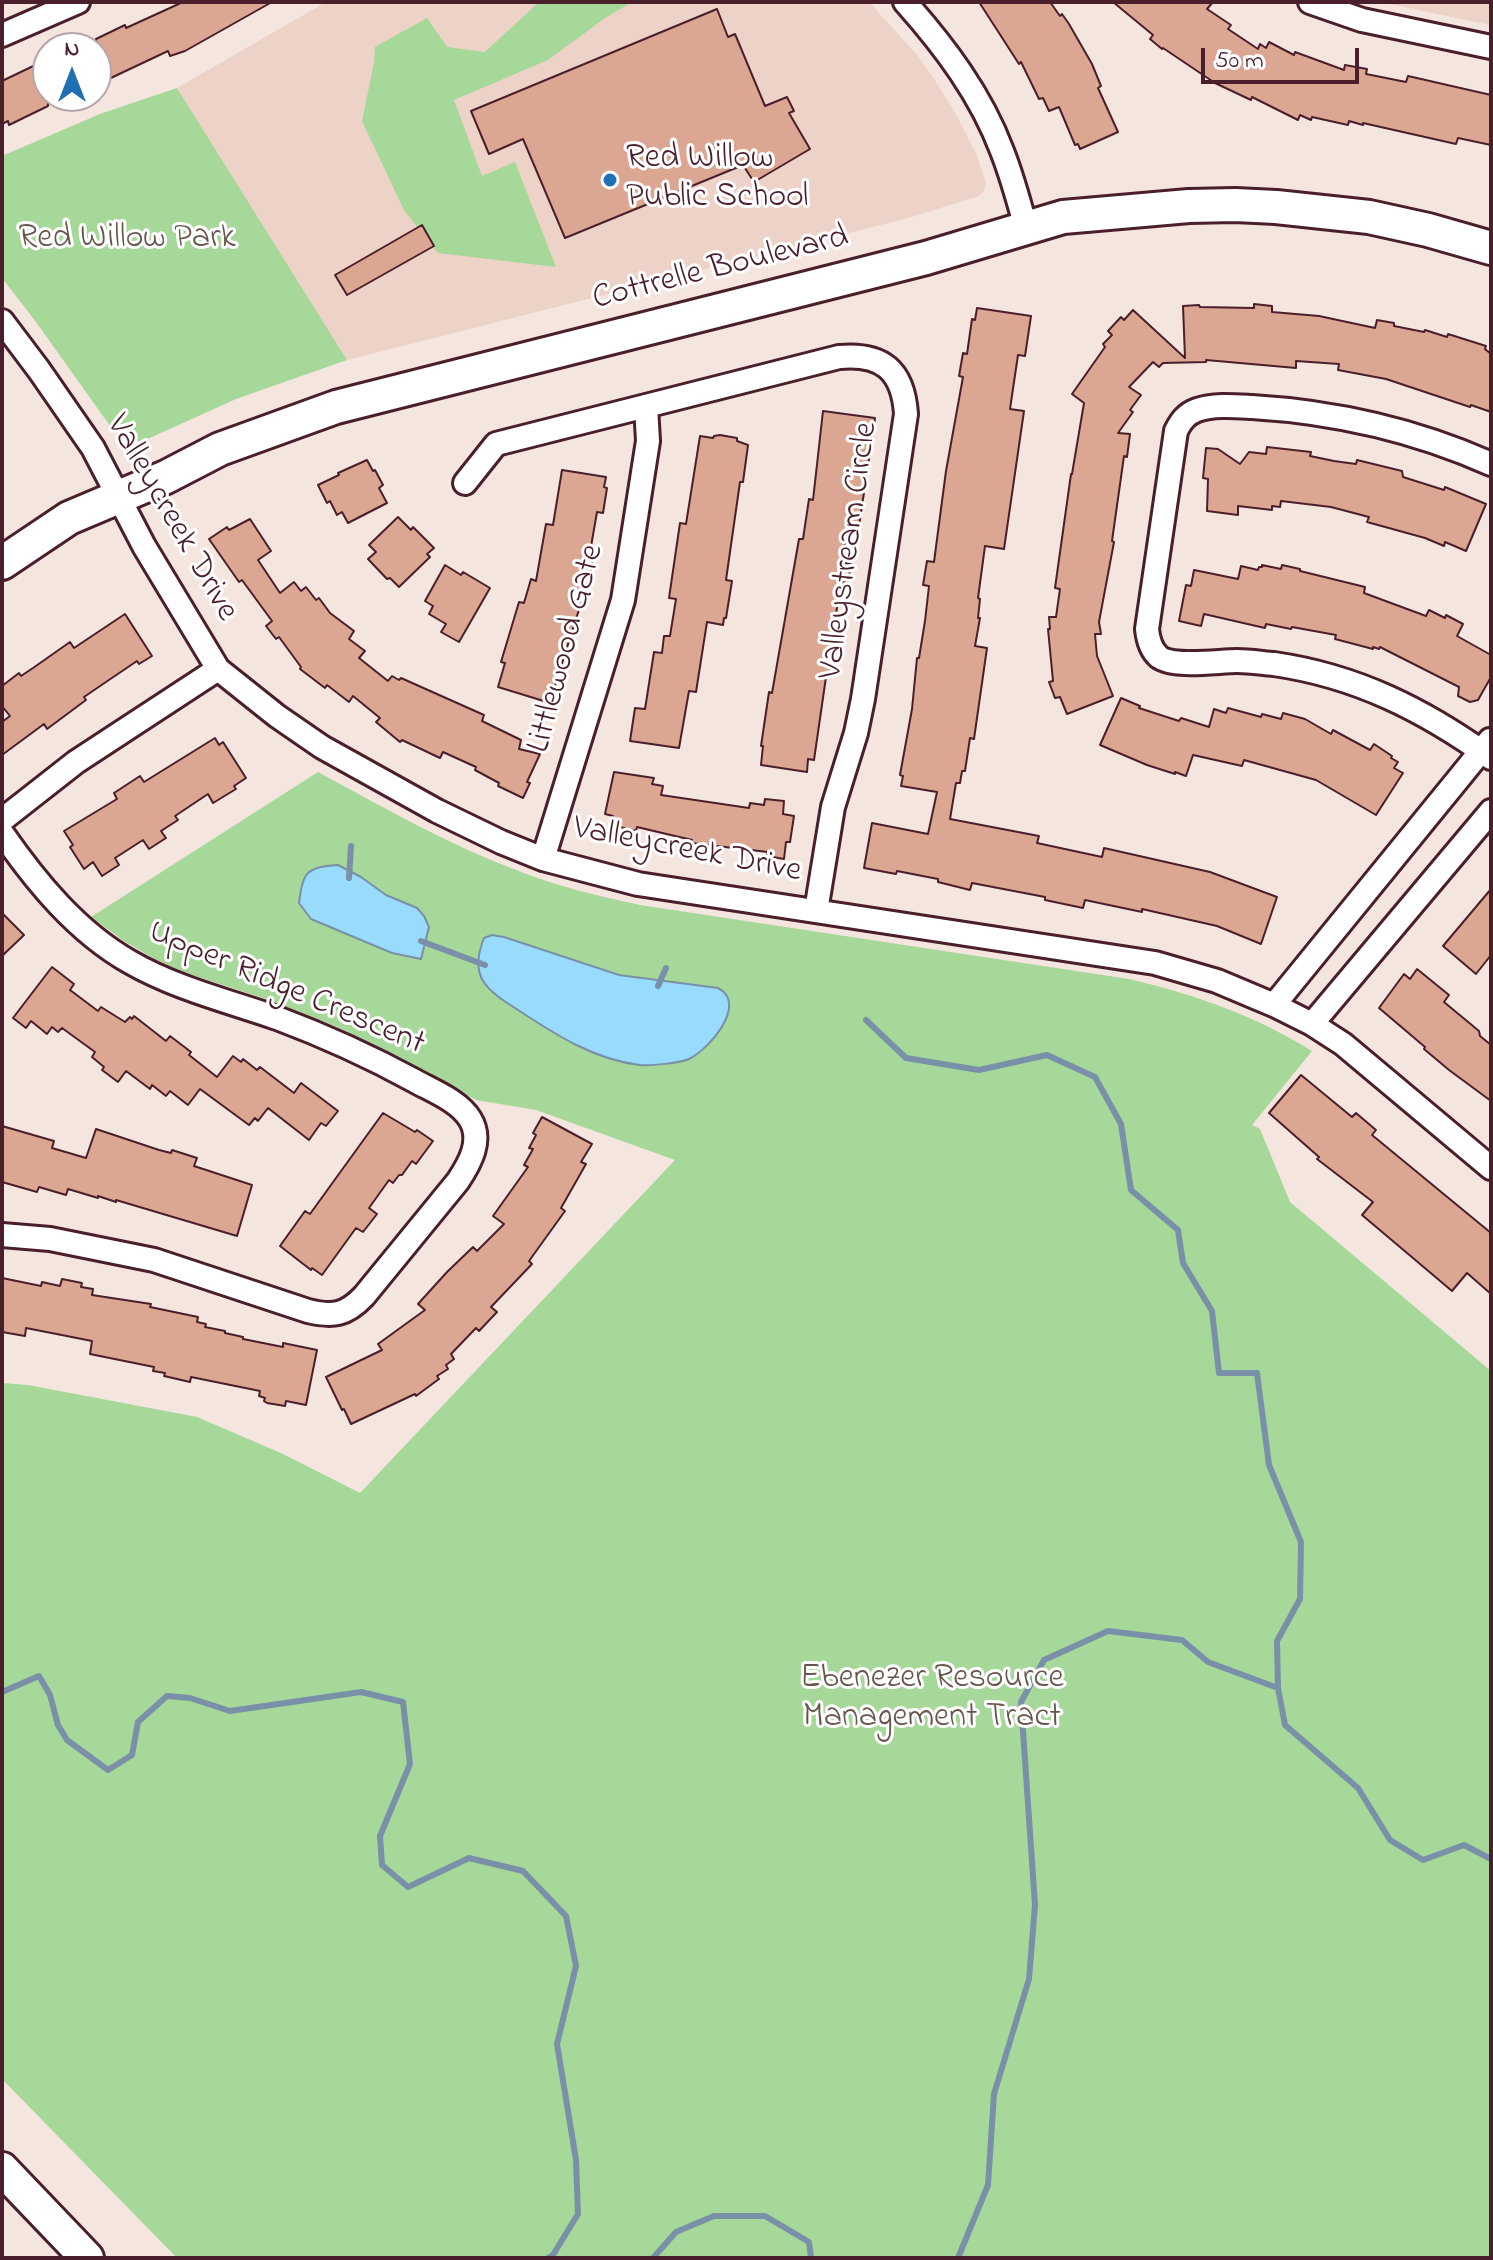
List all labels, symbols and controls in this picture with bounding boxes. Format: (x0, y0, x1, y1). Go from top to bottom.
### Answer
north arrow (32, 32, 112, 112)
scale bar (1205, 32, 1363, 82)
text: N (65, 34, 79, 66)
text: 50 m (1215, 44, 1264, 79)
place label: Red Willow Public School (626, 140, 808, 220)
marker: Red Willow Public School (601, 171, 619, 189)
street label: Cottrelle Boulevard (589, 219, 853, 321)
park label: Red Willow Park (18, 220, 236, 260)
street label: Valleycreek Drive (94, 409, 246, 629)
street label: Valleystream Circle (813, 420, 889, 682)
street label: Littlewood Gate (521, 540, 615, 758)
street label: Valleycreek Drive (570, 810, 804, 894)
street label: Upper Ridge Crescent (142, 913, 430, 1067)
park label: Ebenezer Resource Management Tract (800, 1660, 1064, 1740)

